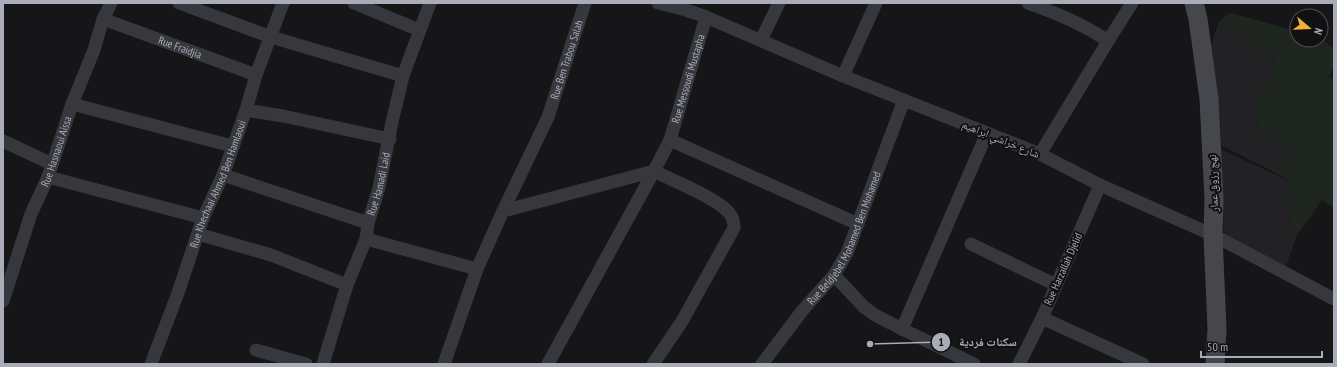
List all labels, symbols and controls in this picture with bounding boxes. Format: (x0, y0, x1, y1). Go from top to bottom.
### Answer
north arrow (1289, 8, 1329, 48)
street label: Rue Ben Trabou Salah (547, 18, 586, 101)
text: N (1311, 26, 1326, 36)
street label: Rue Fraidjia (156, 33, 204, 62)
street label: Rue Messoudi Mustapha (668, 33, 708, 125)
street label: Rue Hasnaoui Aissa (37, 114, 75, 189)
street label: شارع خراشي ابراهيم (959, 117, 1042, 163)
street label: Rue Khechaai Ahmed Ben Hamlaoui (187, 118, 249, 250)
street label: Rue Hamadi Laid (364, 151, 393, 217)
street label: نهج رزوق عمار (1205, 154, 1221, 213)
street label: Rue Beldjebel Mohamed Ben Mohamed (804, 169, 884, 308)
street label: Rue Harzallah Djelid (1041, 230, 1085, 307)
callout: سكنات فردية (931, 330, 1025, 354)
scale bar (1201, 333, 1322, 359)
text: 1 (938, 334, 944, 349)
text: سكنات فردية (959, 334, 1017, 349)
text: 50 m (1207, 339, 1228, 354)

